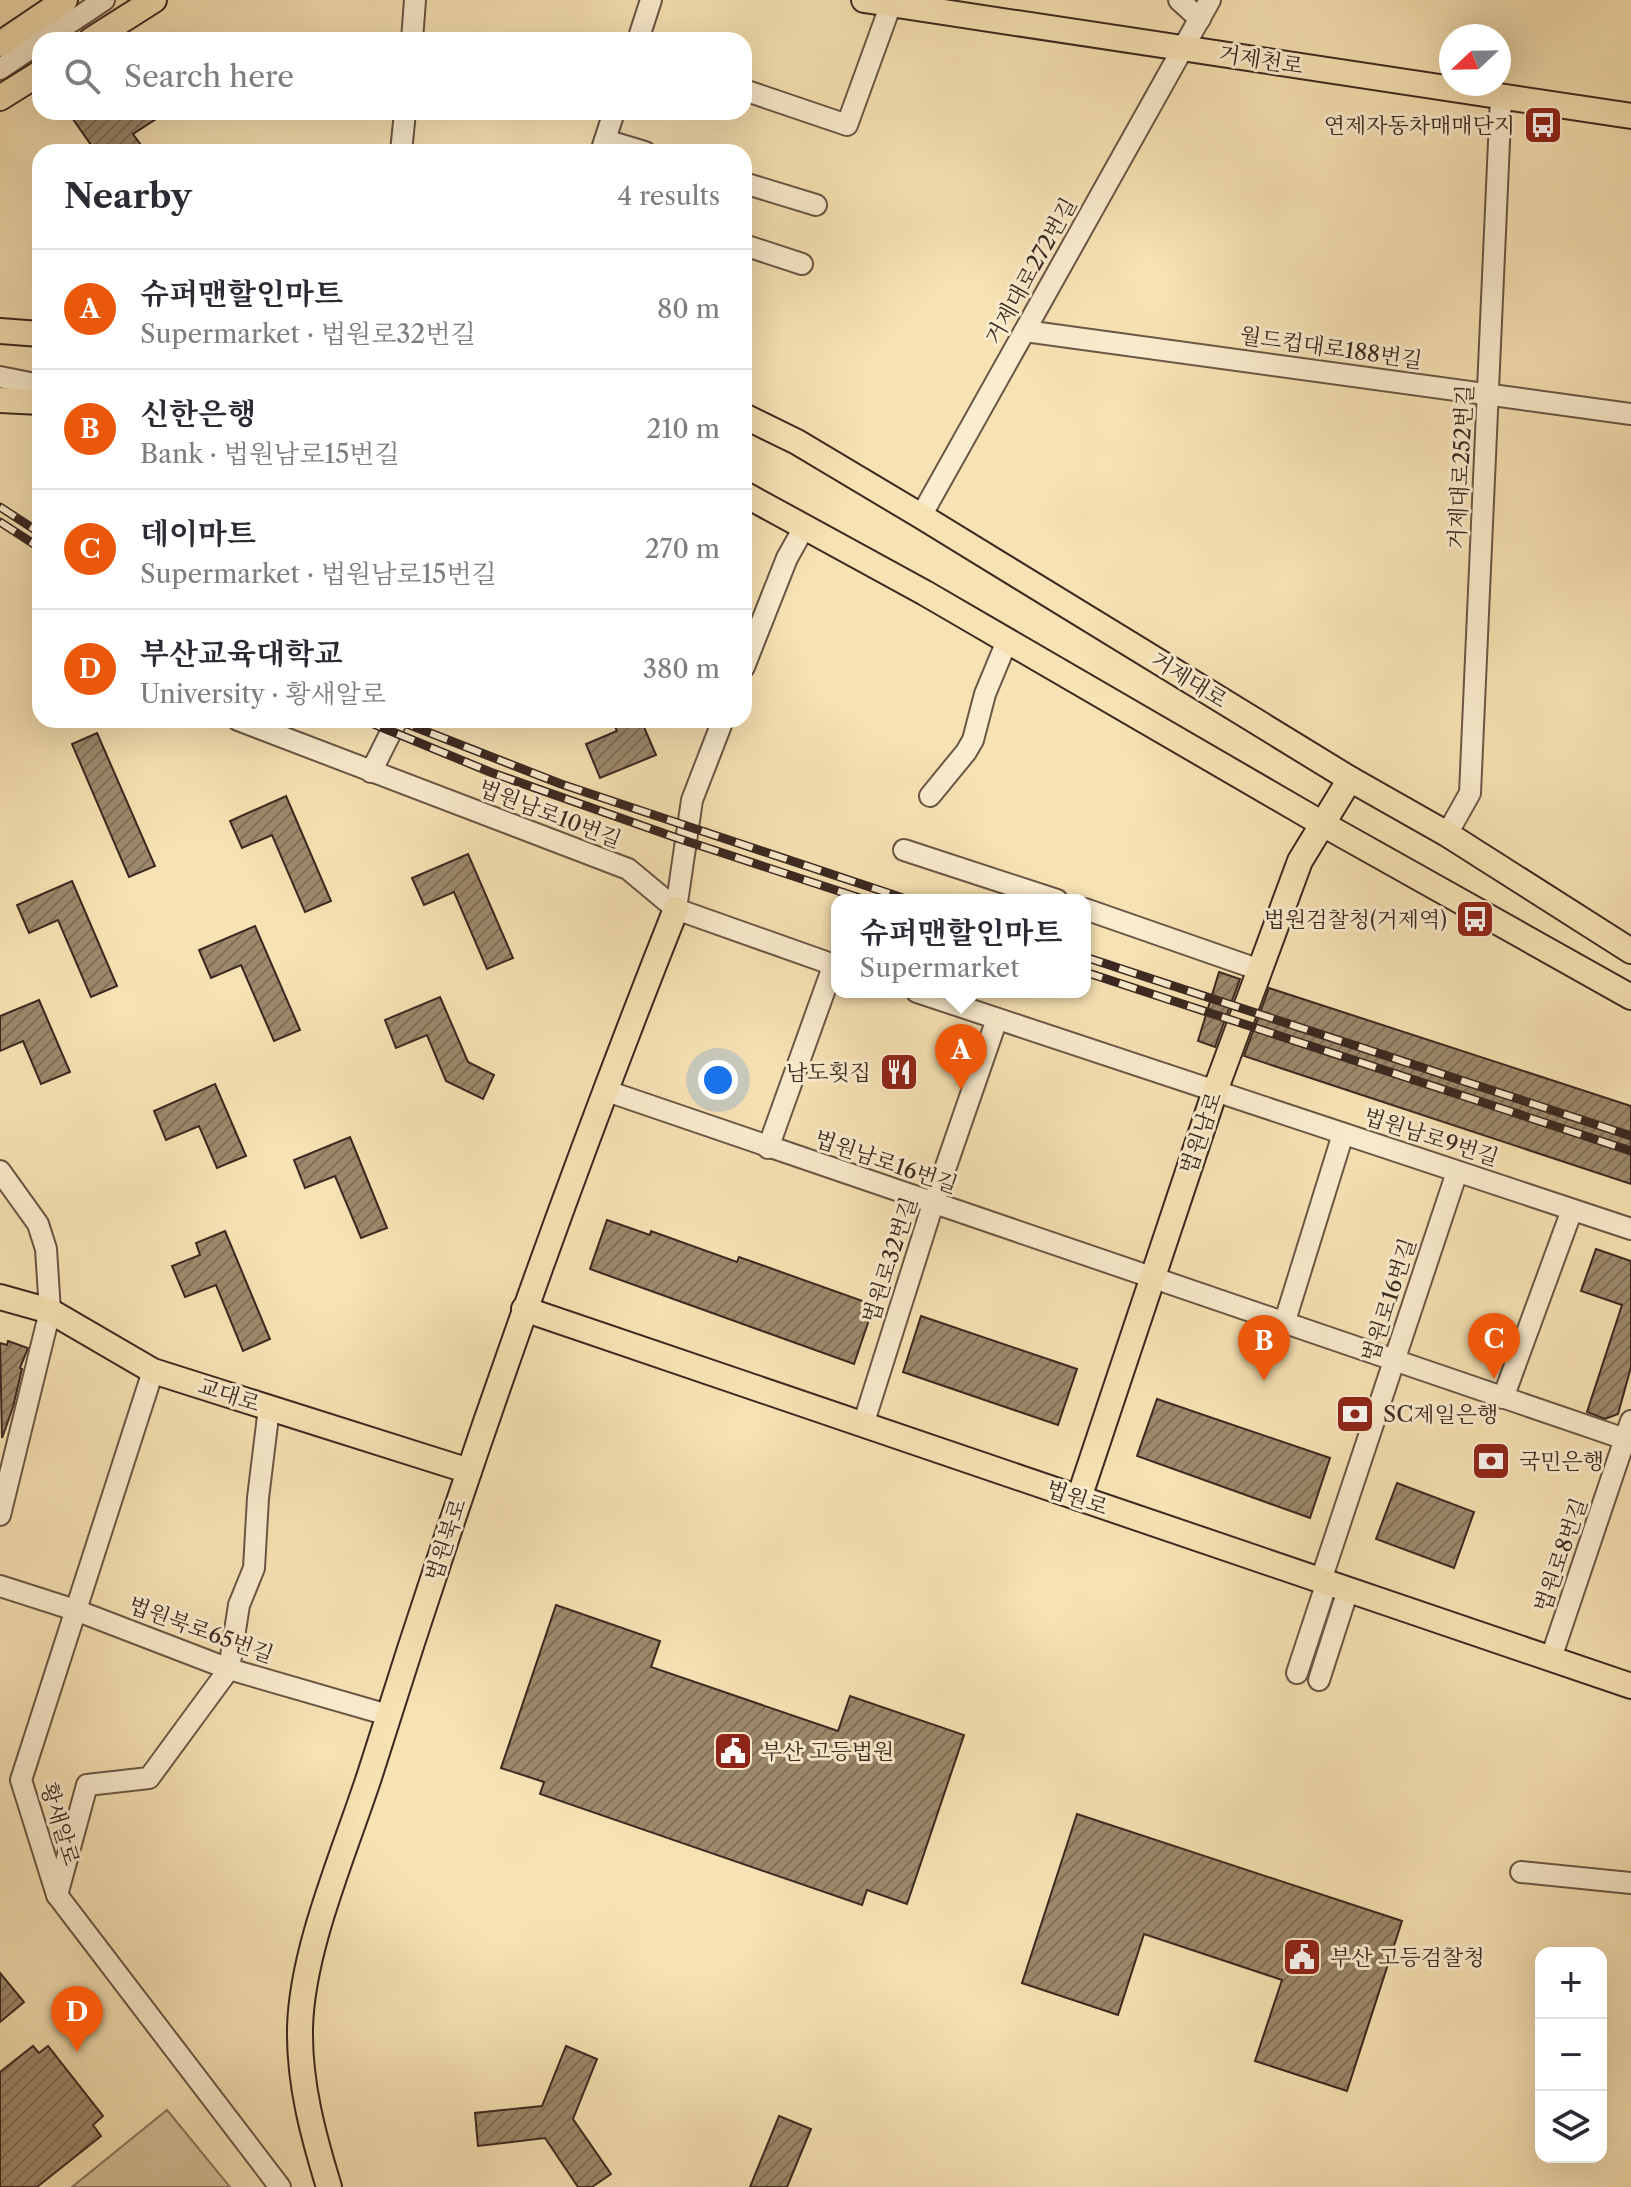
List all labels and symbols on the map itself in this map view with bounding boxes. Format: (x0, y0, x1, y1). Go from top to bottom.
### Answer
north arrow (1439, 24, 1511, 96)
street label: 거제천로 (1217, 40, 1305, 80)
bus stop icon: 연제자동차매매단지 (1522, 104, 1564, 146)
place label: 연제자동차매매단지 (1324, 112, 1515, 139)
street label: 거제대로272번길 (980, 193, 1082, 349)
street label: 월드컵대로188번길 (1238, 322, 1424, 374)
street label: 거제대로252번길 (1443, 384, 1479, 550)
street label: 거제대로 (1146, 646, 1232, 714)
street label: 법원남로10번길 (475, 774, 625, 854)
bus stop icon: 법원검찰청(거제역) (1454, 898, 1496, 940)
place label: 법원검찰청(거제역) (1264, 906, 1447, 933)
pin: A (935, 1024, 987, 1090)
restaurant icon: 남도횟집 (878, 1051, 920, 1093)
place label: 남도횟집 (786, 1059, 871, 1086)
your location (698, 1060, 738, 1100)
street label: 법원남로 (1174, 1088, 1228, 1178)
street label: 법원남로9번길 (1360, 1102, 1502, 1172)
street label: 법원남로16번길 (811, 1125, 961, 1199)
street label: 법원로32번길 (857, 1194, 923, 1326)
street label: 법원로16번길 (1356, 1235, 1422, 1365)
pin: C (1468, 1313, 1520, 1379)
pin: B (1238, 1315, 1290, 1381)
street label: 교대로 (195, 1372, 263, 1418)
bank icon: SC제일은행 (1334, 1393, 1376, 1435)
place label: SC제일은행 (1383, 1401, 1498, 1428)
bank icon: 국민은행 (1470, 1440, 1512, 1482)
place label: 국민은행 (1519, 1448, 1604, 1475)
street label: 법원로 (1042, 1475, 1112, 1521)
street label: 법원로8번길 (1529, 1494, 1593, 1616)
street label: 법원북로 (420, 1495, 472, 1585)
street label: 법원북로65번길 (125, 1591, 277, 1669)
public building icon: 부산 고등법원 (712, 1730, 754, 1772)
place label: 부산 고등법원 (761, 1738, 894, 1765)
street label: 황새알로 (35, 1779, 85, 1869)
public building icon: 부산 고등검찰청 (1281, 1936, 1323, 1978)
place label: 부산 고등검찰청 (1330, 1944, 1485, 1971)
pin: D (51, 1986, 103, 2052)

